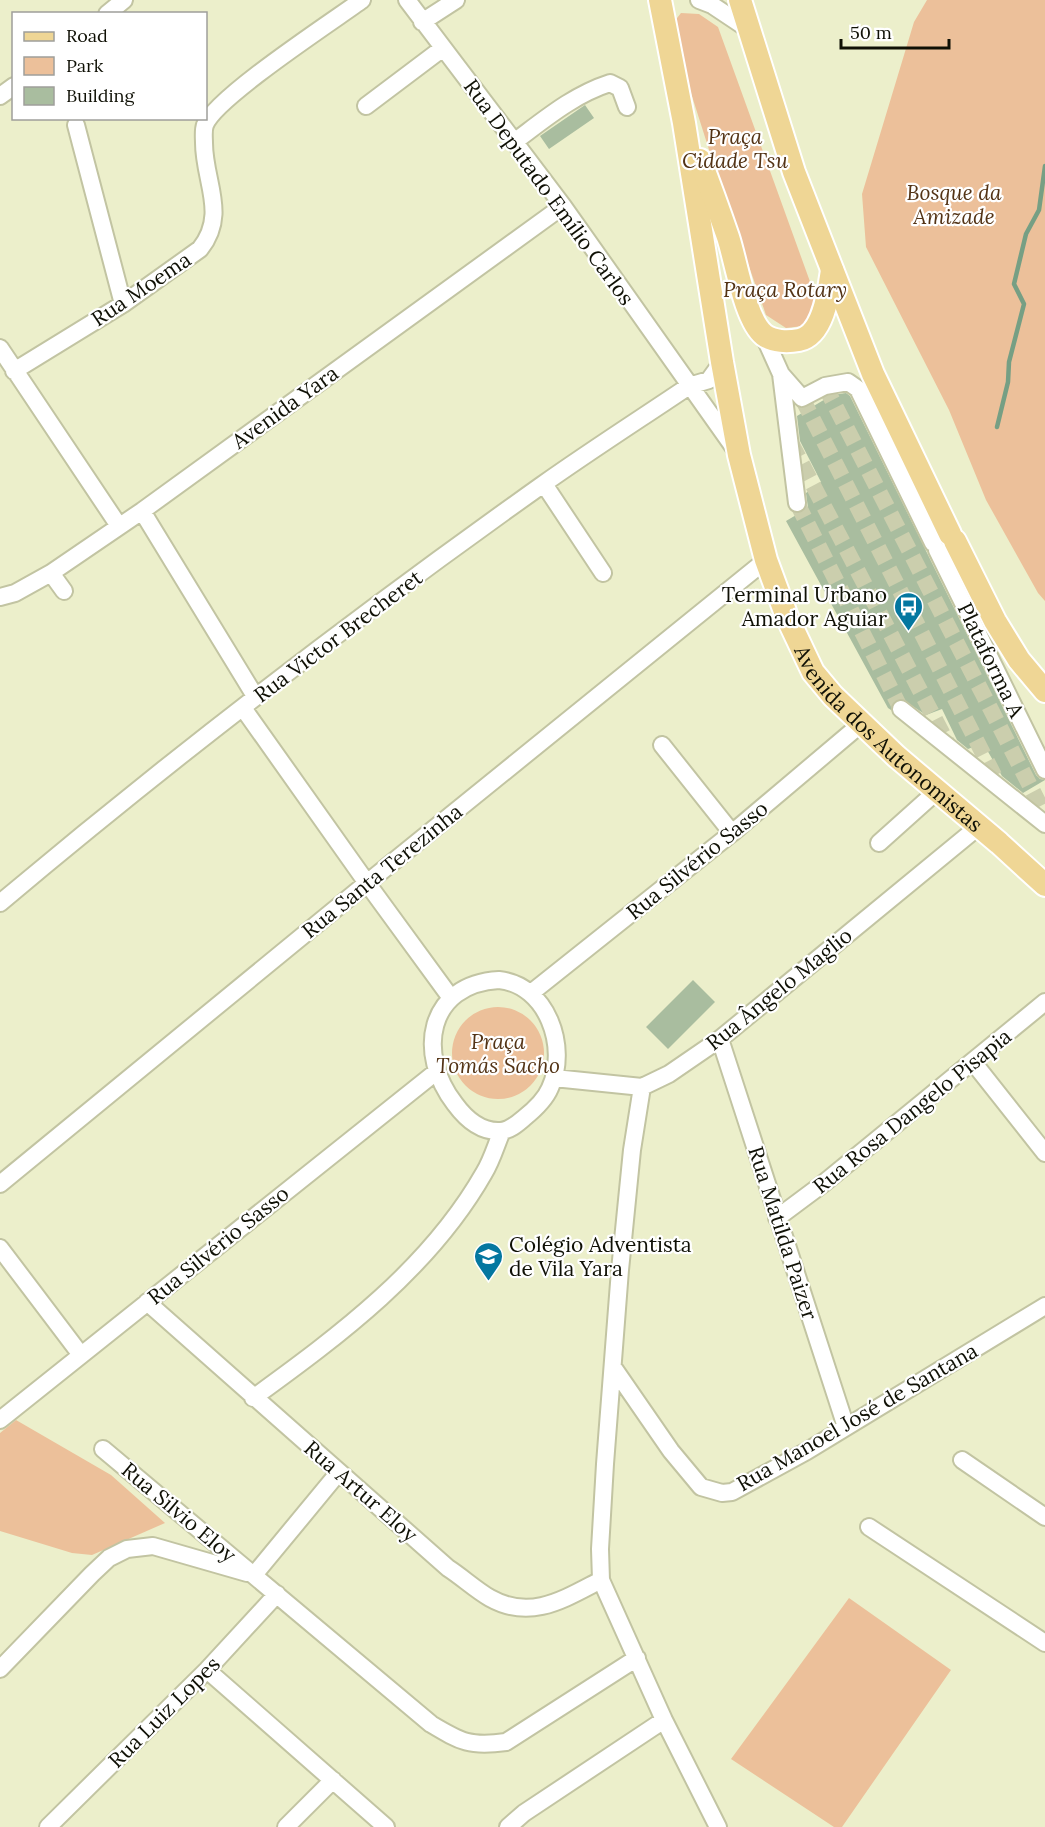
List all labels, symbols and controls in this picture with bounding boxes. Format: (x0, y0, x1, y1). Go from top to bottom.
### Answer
legend (12, 12, 207, 120)
scale bar (841, 12, 949, 50)
text: 50 m (850, 21, 892, 44)
text: Road (66, 24, 108, 47)
text: Park (66, 54, 104, 77)
street label: Rua Deputado Emílio Carlos (458, 74, 640, 310)
text: Building (66, 84, 136, 107)
park label: Praça Cidade Tsu (682, 123, 789, 174)
park label: Bosque da Amizade (907, 179, 1002, 230)
street label: Rua Moema (86, 246, 196, 332)
park label: Praça Rotary (723, 276, 847, 303)
street label: Avenida Yara (226, 359, 344, 455)
street label: Rua Victor Brecheret (248, 563, 428, 708)
place label: Terminal Urbano Amador Aguiar (722, 581, 887, 632)
bus stop icon: Terminal Urbano Amador Aguiar (892, 590, 924, 632)
street label: Plataforma A (952, 598, 1031, 723)
street label: Avenida dos Autonomistas (788, 640, 989, 837)
street label: Rua Silvério Sasso (621, 795, 773, 925)
street label: Rua Santa Terezinha (296, 798, 468, 944)
street label: Rua Ângelo Maglio (700, 922, 858, 1056)
street label: Rua Rosa Dangelo Pisapia (807, 1023, 1017, 1199)
park label: Praça Tomás Sacho (436, 1028, 560, 1079)
street label: Rua Matilda Paizer (742, 1143, 824, 1323)
street label: Rua Silvério Sasso (142, 1180, 294, 1310)
place label: Colégio Adventista de Vila Yara (509, 1231, 692, 1282)
school or university icon: Colégio Adventista de Vila Yara (472, 1240, 504, 1282)
street label: Rua Manoel José de Santana (732, 1337, 982, 1497)
street label: Rua Artur Eloy (299, 1434, 423, 1548)
street label: Rua Silvio Eloy (116, 1456, 242, 1568)
street label: Rua Luiz Lopes (102, 1650, 226, 1774)

